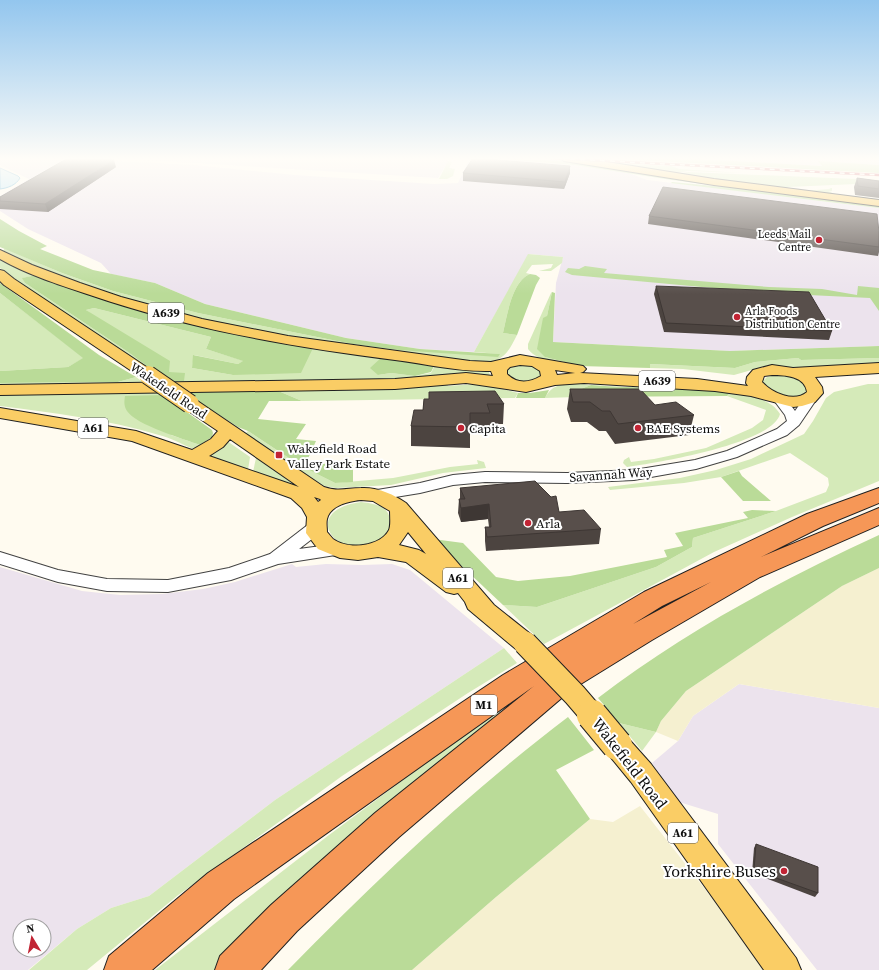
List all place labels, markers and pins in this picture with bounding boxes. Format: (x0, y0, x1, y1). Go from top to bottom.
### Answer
place label: Leeds Mail Centre (758, 227, 811, 255)
marker: Leeds Mail Centre (814, 235, 824, 245)
place label: Arla Foods Distribution Centre (745, 304, 840, 332)
marker: Arla Foods Distribution Centre (732, 312, 742, 322)
place label: Capita (469, 420, 506, 437)
place label: BAE Systems (646, 420, 720, 437)
marker: Capita (456, 423, 466, 433)
marker: BAE Systems (633, 423, 643, 433)
place label: Wakefield Road Valley Park Estate (287, 440, 391, 472)
marker: Wakefield Road Valley Park Estate (274, 450, 284, 460)
place label: Arla (536, 515, 561, 532)
marker: Arla (523, 518, 533, 528)
place label: Yorkshire Buses (663, 860, 776, 882)
marker: Yorkshire Buses (779, 866, 789, 876)

